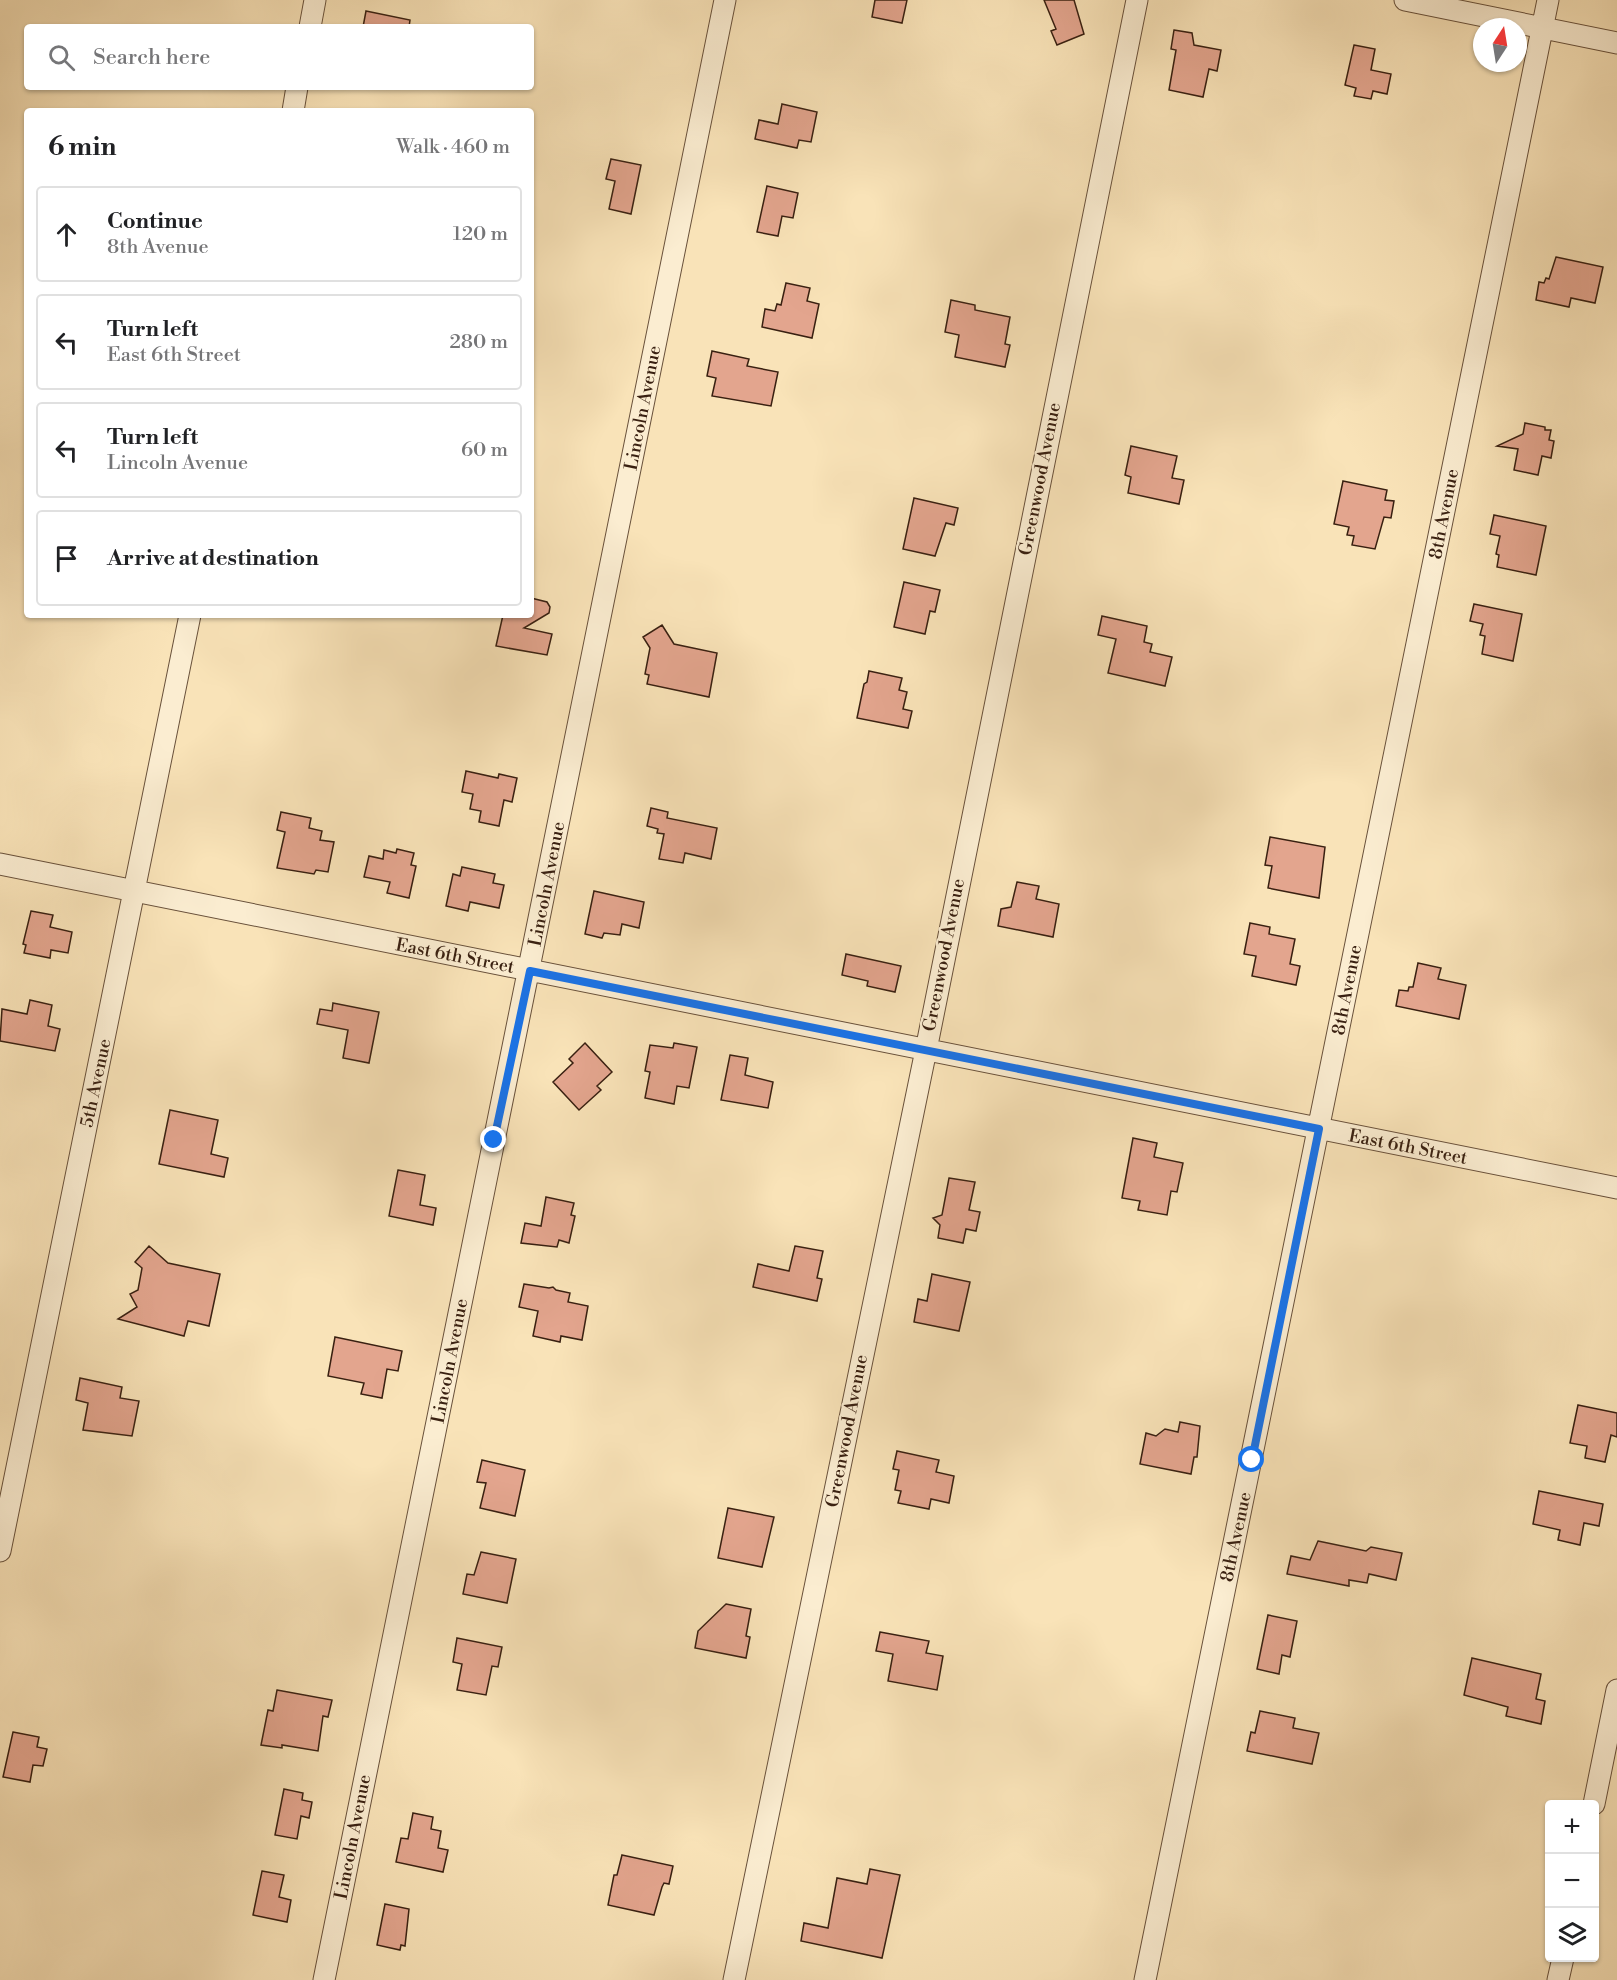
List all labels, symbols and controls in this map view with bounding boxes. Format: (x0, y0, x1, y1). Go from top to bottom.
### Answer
north arrow (1473, 18, 1527, 72)
search box (24, 24, 534, 90)
icon: search (45, 41, 78, 74)
text: Search here (93, 44, 210, 71)
text: 6 min (48, 131, 116, 163)
text: Walk · 460 m (396, 135, 510, 160)
text: Continue (107, 208, 203, 235)
icon: ahead (50, 218, 83, 251)
text: 120 m (453, 222, 508, 247)
text: 8th Avenue (107, 235, 209, 260)
text: Turn left (107, 316, 198, 343)
icon: left (50, 326, 83, 359)
text: 280 m (449, 330, 508, 355)
text: East 6th Street (107, 343, 241, 368)
street label: Lincoln Avenue (620, 344, 666, 472)
street label: Greenwood Avenue (1014, 400, 1066, 558)
text: Turn left (107, 424, 198, 451)
icon: left (50, 434, 83, 467)
text: 60 m (461, 438, 508, 463)
text: Lincoln Avenue (107, 451, 248, 476)
street label: 8th Avenue (1424, 467, 1464, 561)
icon: arrive (50, 542, 83, 575)
text: Arrive at destination (107, 545, 319, 572)
street label: Lincoln Avenue (524, 820, 570, 948)
street label: Greenwood Avenue (918, 876, 970, 1034)
street label: East 6th Street (394, 933, 517, 979)
street label: 8th Avenue (1327, 943, 1367, 1037)
street label: 5th Avenue (75, 1036, 117, 1130)
street label: East 6th Street (1347, 1124, 1470, 1170)
route end (480, 1126, 506, 1152)
street label: Lincoln Avenue (427, 1297, 473, 1425)
street label: Greenwood Avenue (821, 1352, 873, 1510)
route start (1238, 1446, 1264, 1472)
street label: 8th Avenue (1215, 1490, 1257, 1584)
street label: Lincoln Avenue (330, 1773, 376, 1901)
map controls (1545, 1800, 1599, 1962)
button: + (1545, 1800, 1599, 1854)
button: − (1545, 1854, 1599, 1908)
button: layers (1545, 1908, 1599, 1962)

